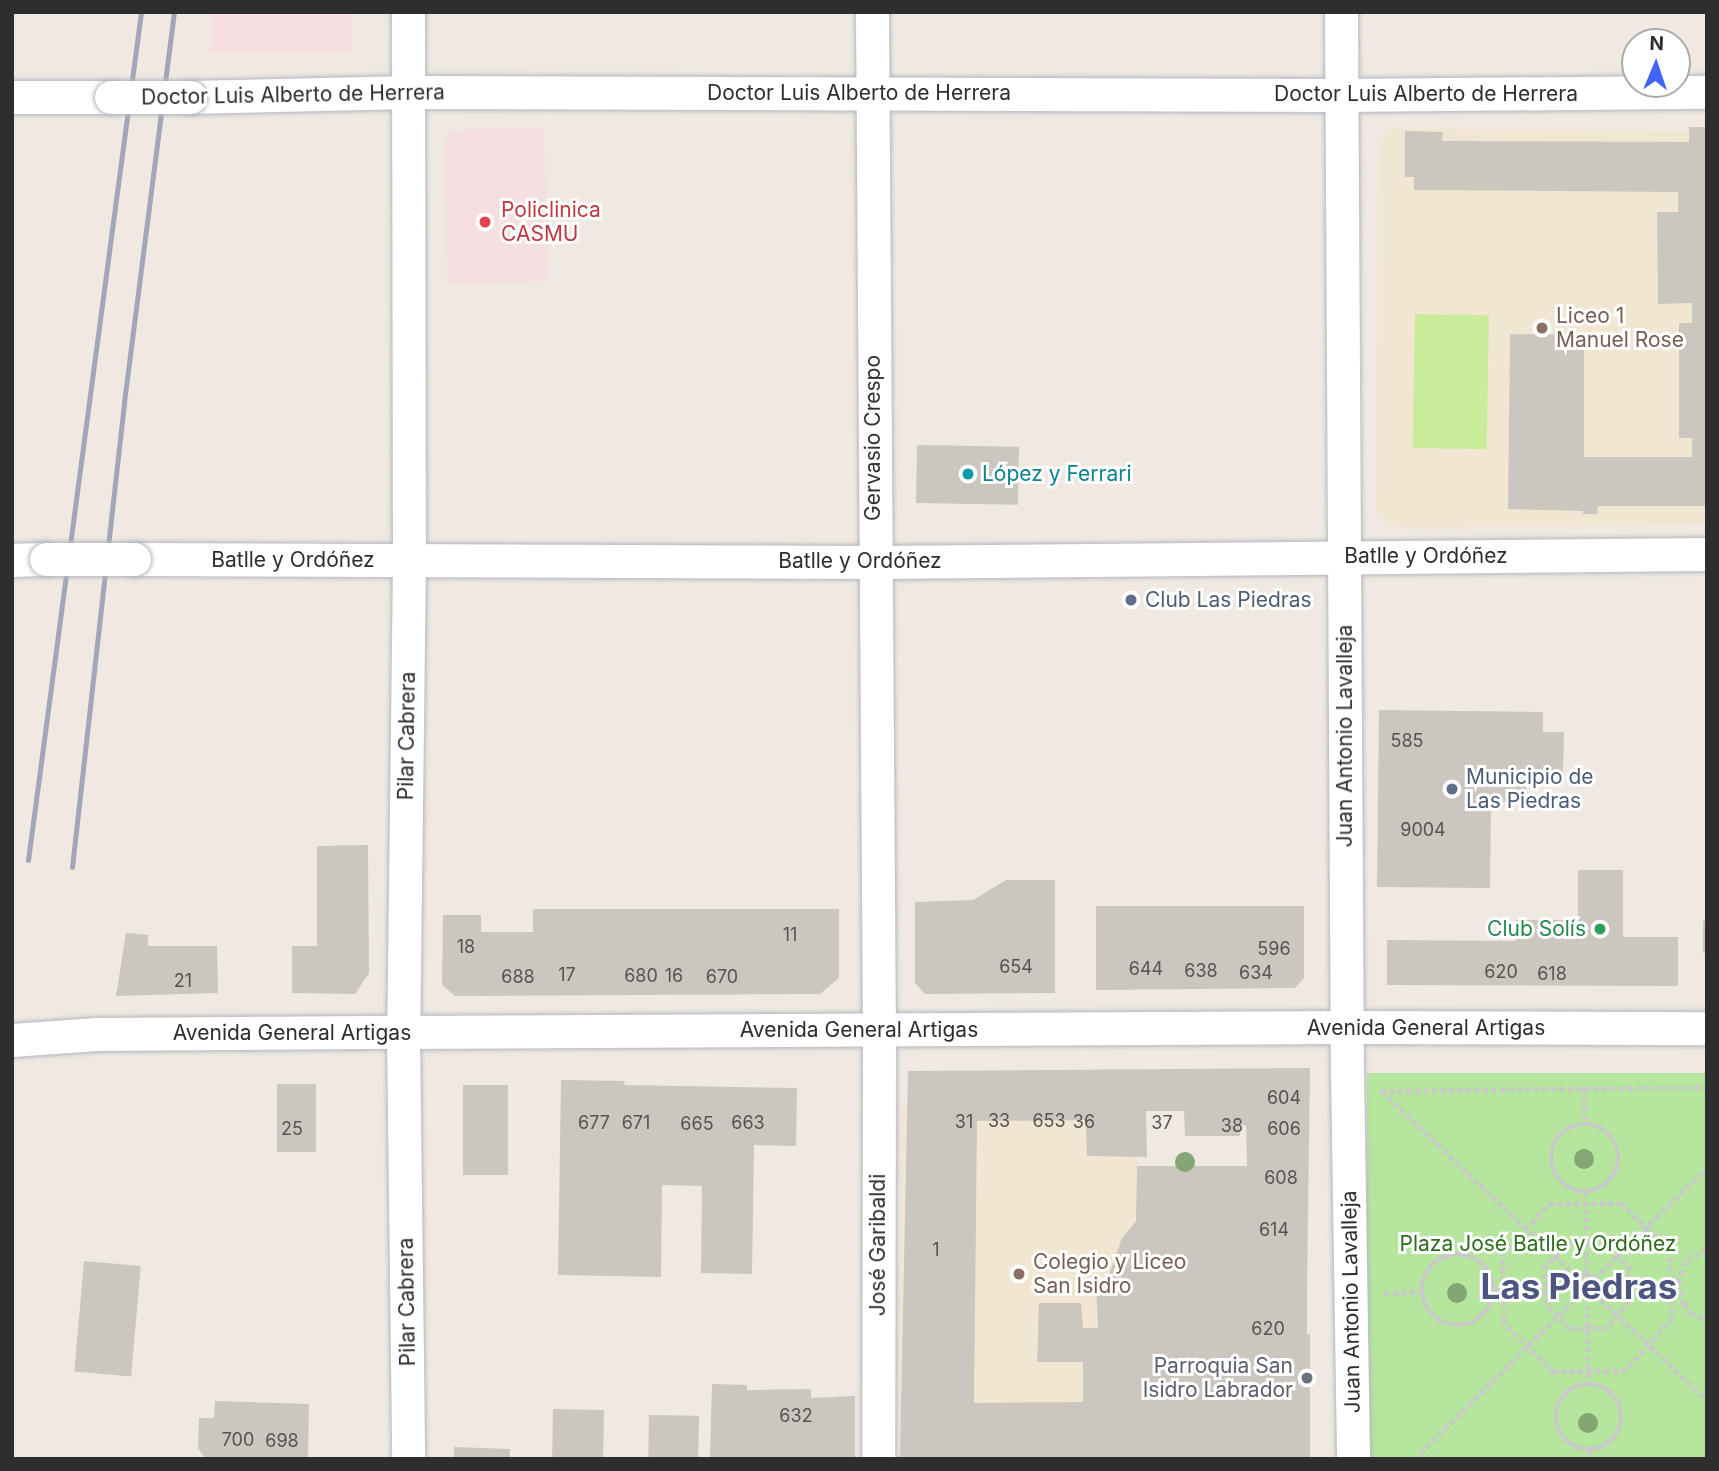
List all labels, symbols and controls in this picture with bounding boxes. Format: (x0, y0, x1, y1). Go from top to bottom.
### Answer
north arrow (1621, 28, 1691, 98)
text: N (1649, 32, 1664, 55)
street label: Doctor Luis Alberto de Herrera (141, 80, 445, 110)
street label: Doctor Luis Alberto de Herrera (707, 80, 1011, 106)
street label: Doctor Luis Alberto de Herrera (1274, 81, 1578, 107)
place label: Policlinica CASMU (501, 197, 601, 247)
marker: Policlinica CASMU (475, 212, 495, 232)
place label: Liceo 1 Manuel Rose (1556, 303, 1684, 353)
marker: Liceo 1 Manuel Rose (1534, 320, 1550, 336)
street label: Gervasio Crespo (860, 355, 886, 521)
place label: López y Ferrari (982, 461, 1132, 487)
marker: López y Ferrari (960, 466, 976, 482)
street label: Batlle y Ordóñez (1344, 543, 1508, 569)
street label: Batlle y Ordóñez (211, 547, 375, 573)
street label: Batlle y Ordóñez (778, 548, 942, 574)
place label: Club Las Piedras (1145, 587, 1312, 613)
marker: Club Las Piedras (1123, 592, 1139, 608)
street label: Juan Antonio Lavalleja (1332, 625, 1358, 847)
street label: Pilar Cabrera (393, 671, 421, 801)
house number: 585 (1390, 730, 1424, 752)
place label: Municipio de Las Piedras (1466, 764, 1594, 814)
marker: Municipio de Las Piedras (1444, 781, 1460, 797)
house number: 9004 (1400, 819, 1446, 841)
place label: Club Solís (1487, 916, 1586, 942)
marker: Club Solís (1592, 921, 1608, 937)
house number: 11 (783, 924, 797, 946)
house number: 18 (457, 936, 475, 958)
house number: 596 (1257, 938, 1291, 960)
house number: 654 (999, 956, 1033, 978)
house number: 644 (1129, 958, 1163, 980)
house number: 638 (1184, 960, 1218, 982)
house number: 620 (1484, 961, 1518, 983)
house number: 634 (1239, 962, 1273, 984)
house number: 618 (1537, 963, 1567, 985)
house number: 17 (558, 964, 576, 986)
house number: 680 (624, 965, 658, 987)
house number: 16 (665, 965, 683, 987)
house number: 688 (501, 966, 535, 988)
house number: 670 (706, 966, 738, 988)
house number: 21 (174, 970, 192, 992)
street label: Avenida General Artigas (1307, 1015, 1545, 1041)
street label: Avenida General Artigas (740, 1017, 978, 1043)
street label: Avenida General Artigas (173, 1020, 411, 1046)
house number: 604 (1267, 1087, 1301, 1109)
house number: 33 (988, 1110, 1010, 1132)
house number: 653 (1032, 1110, 1066, 1132)
house number: 31 (955, 1111, 973, 1133)
house number: 36 (1073, 1111, 1095, 1133)
house number: 677 (578, 1112, 610, 1134)
house number: 671 (622, 1112, 650, 1134)
house number: 663 (731, 1112, 765, 1134)
house number: 37 (1151, 1112, 1173, 1134)
house number: 665 (680, 1113, 714, 1135)
house number: 38 (1221, 1115, 1243, 1137)
house number: 25 (281, 1118, 303, 1140)
house number: 606 (1267, 1118, 1301, 1140)
house number: 608 (1264, 1167, 1298, 1189)
street label: José Garibaldi (865, 1174, 891, 1316)
street label: Juan Antonio Lavalleja (1336, 1190, 1366, 1414)
house number: 614 (1259, 1219, 1289, 1241)
park label: Plaza José Batlle y Ordóñez (1400, 1231, 1676, 1257)
street label: Pilar Cabrera (393, 1237, 421, 1367)
house number: 1 (932, 1239, 940, 1261)
place label: Colegio y Liceo San Isidro (1033, 1249, 1186, 1299)
district label: Las Piedras (1481, 1265, 1677, 1307)
marker: Colegio y Liceo San Isidro (1011, 1266, 1027, 1282)
house number: 620 (1251, 1318, 1285, 1340)
place label: Parroquia San Isidro Labrador (1143, 1353, 1293, 1403)
marker: Parroquia San Isidro Labrador (1299, 1370, 1315, 1386)
house number: 632 (779, 1405, 813, 1427)
house number: 700 (222, 1429, 254, 1451)
house number: 698 (265, 1430, 299, 1452)

